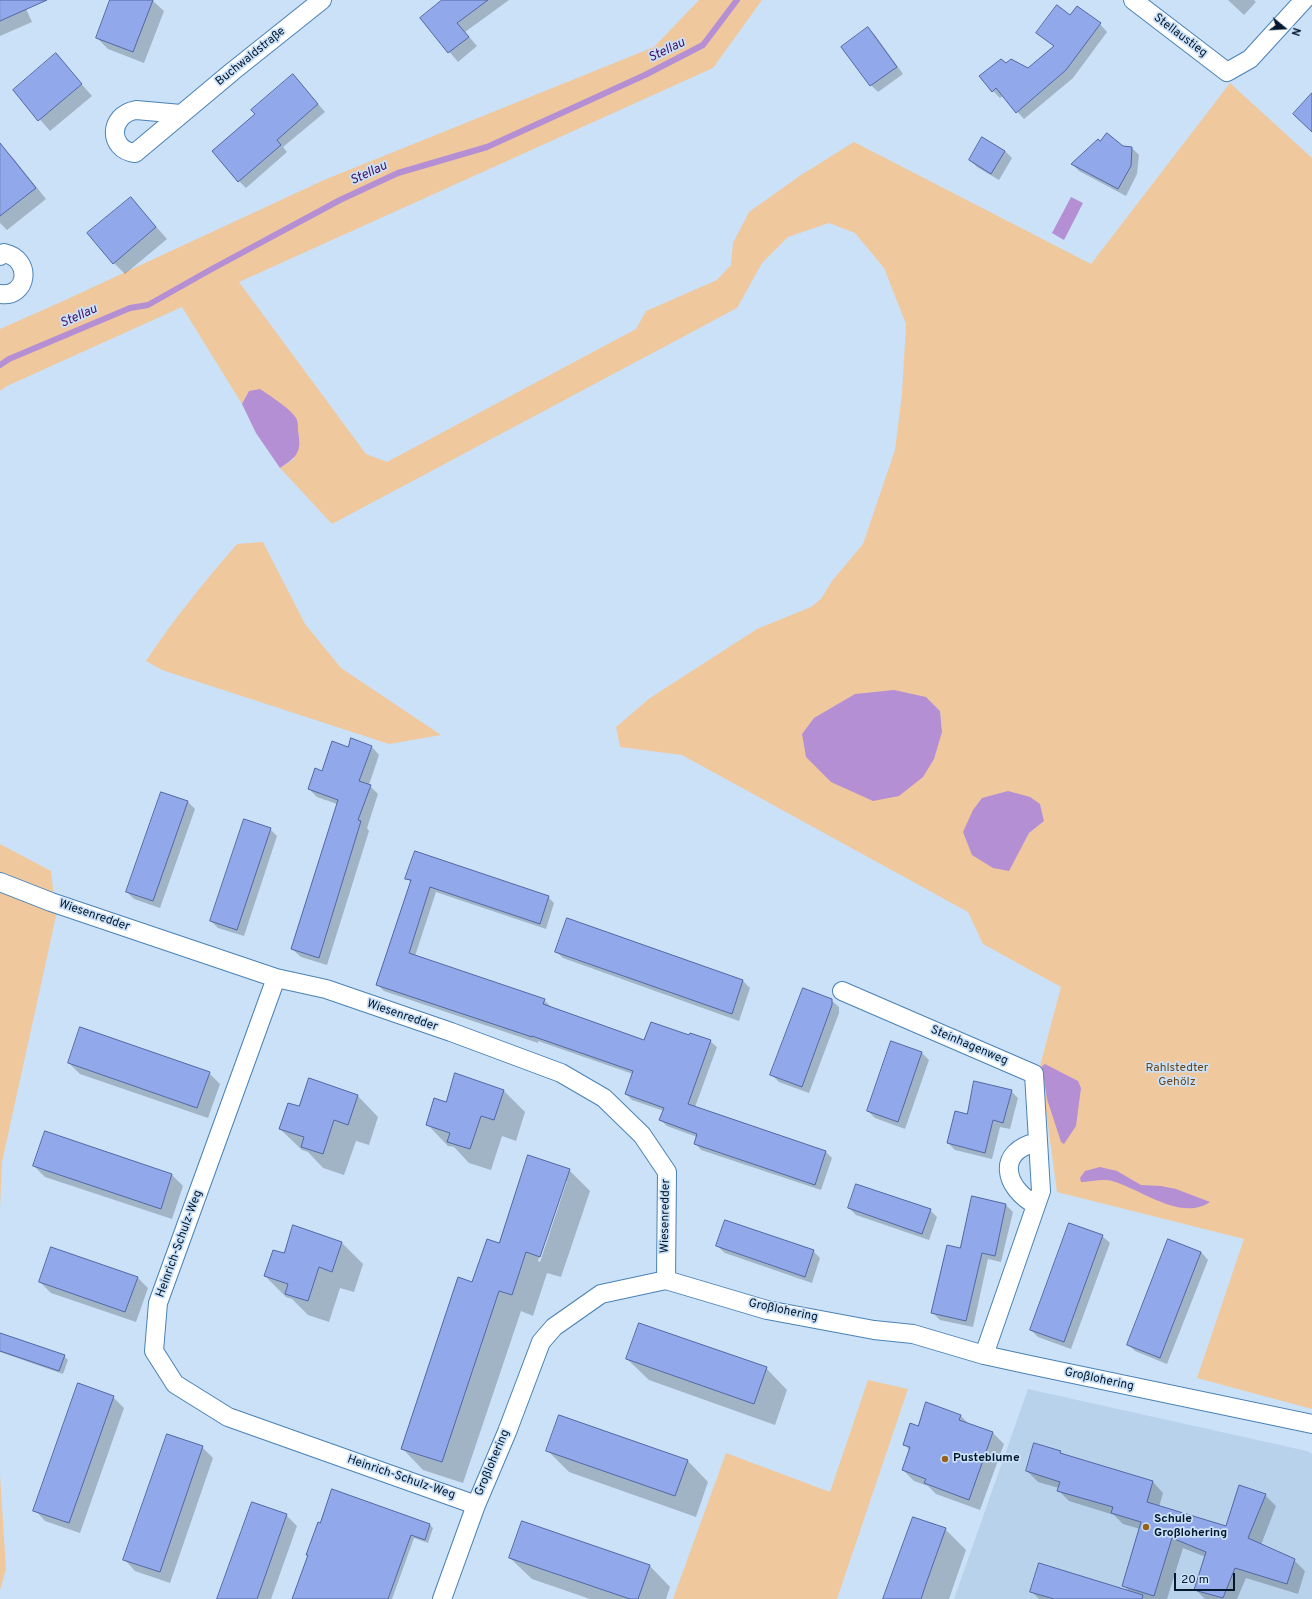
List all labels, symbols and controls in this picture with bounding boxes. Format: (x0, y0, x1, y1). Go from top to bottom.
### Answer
north arrow (1264, 8, 1304, 48)
street label: Stellaustieg (1150, 11, 1210, 61)
street label: Buchwaldstraße (213, 25, 289, 89)
text: N (1288, 26, 1303, 38)
water label: Stellau (646, 35, 688, 67)
water label: Stellau (348, 159, 390, 189)
water label: Stellau (58, 302, 100, 332)
street label: Wiesenredder (57, 897, 131, 935)
street label: Wiesenredder (365, 997, 439, 1035)
street label: Steinhagenweg (928, 1023, 1010, 1069)
park label: Rahlstedter Gehölz (1145, 1062, 1209, 1090)
street label: Wiesenredder (658, 1179, 674, 1253)
street label: Heinrich-Schulz-Weg (154, 1188, 206, 1300)
street label: Großlohering (747, 1297, 819, 1325)
street label: Großlohering (1063, 1366, 1135, 1394)
street label: Großlohering (473, 1428, 513, 1498)
place label: Pusteblume (953, 1452, 1020, 1466)
street label: Heinrich-Schulz-Weg (345, 1453, 457, 1503)
marker: Pusteblume (940, 1454, 950, 1464)
place label: Schule Großlohering (1154, 1513, 1227, 1541)
marker: Schule Großlohering (1141, 1522, 1151, 1532)
scale bar (1176, 1565, 1237, 1591)
text: 20 m (1181, 1572, 1209, 1588)

